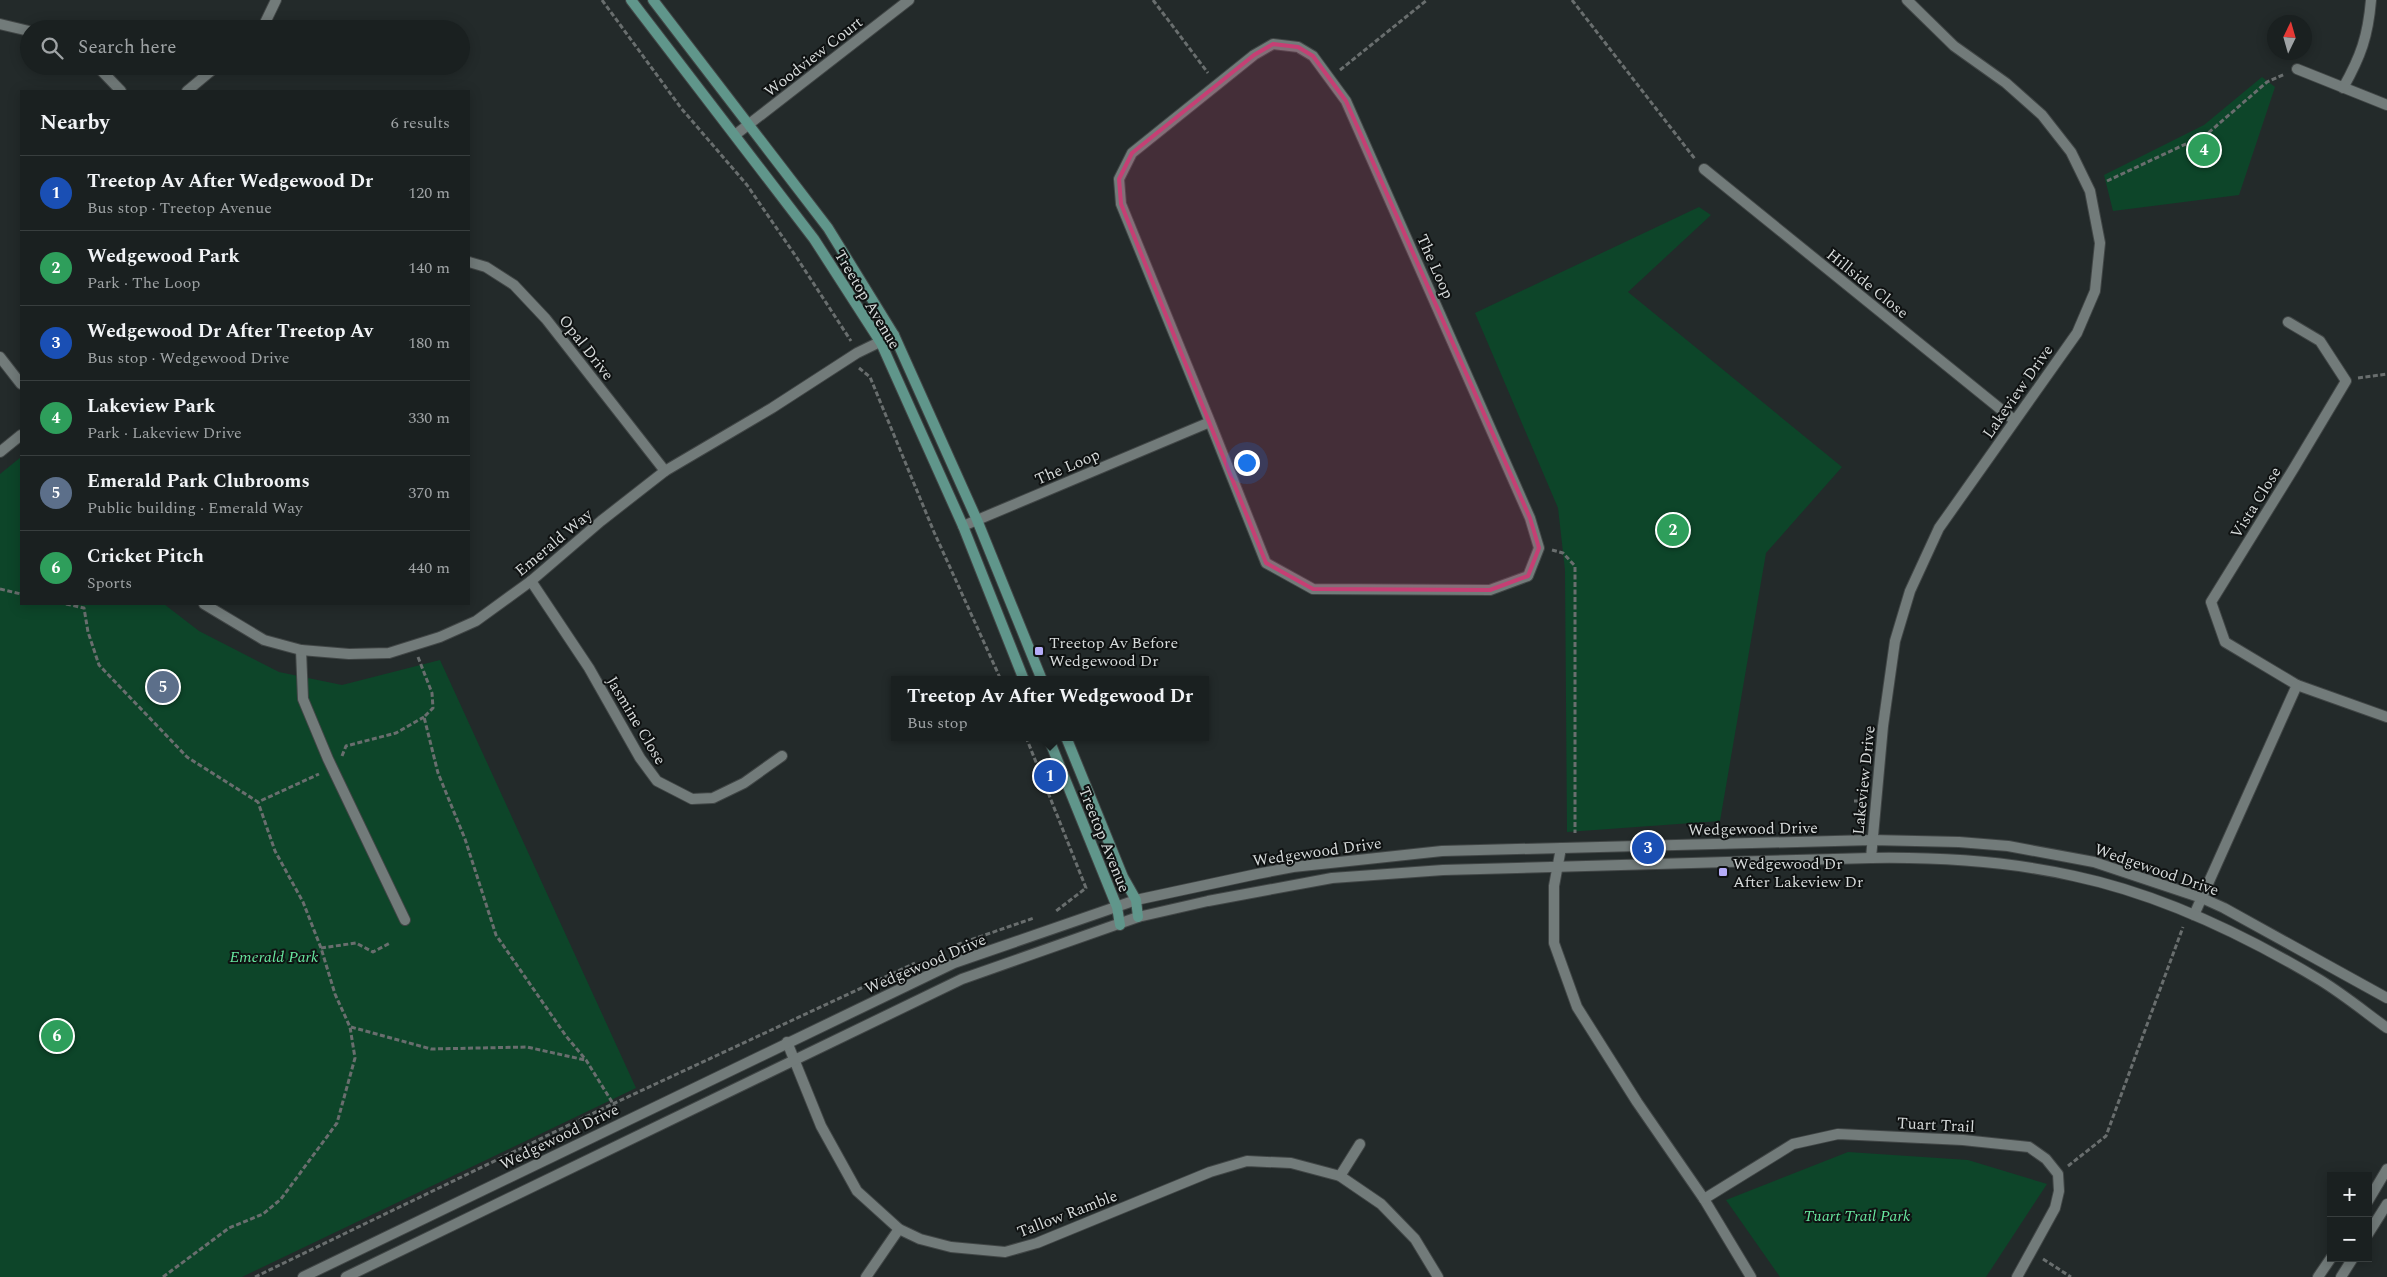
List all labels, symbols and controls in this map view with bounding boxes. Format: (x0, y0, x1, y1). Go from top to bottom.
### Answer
street label: Woodview Court (759, 10, 868, 103)
north arrow (2267, 15, 2312, 60)
search box (20, 20, 470, 75)
text: Search here (78, 33, 177, 62)
icon: search (38, 34, 66, 62)
text: Nearby (40, 107, 110, 139)
text: 6 results (391, 111, 450, 135)
pin: 4 (2188, 131, 2220, 169)
text: Treetop Av After Wedgewood Dr (87, 167, 373, 196)
text: 1 (52, 181, 60, 205)
text: 120 m (408, 181, 450, 205)
text: Bus stop · Treetop Avenue (87, 196, 272, 220)
street label: The Loop (1410, 230, 1460, 303)
text: Wedgewood Park (87, 242, 240, 271)
street label: Hillside Close (1821, 243, 1914, 324)
street label: Treetop Avenue (828, 245, 906, 354)
text: 2 (52, 256, 60, 280)
text: 140 m (408, 256, 450, 280)
text: Park · The Loop (87, 271, 200, 295)
street label: Opal Drive (553, 310, 620, 386)
text: Wedgewood Dr After Treetop Av (87, 317, 373, 346)
text: 3 (52, 331, 60, 355)
text: 180 m (408, 331, 450, 355)
street label: Lakeview Drive (1976, 340, 2059, 443)
text: Bus stop · Wedgewood Drive (87, 346, 290, 370)
text: Lakeview Park (87, 392, 215, 421)
text: 4 (52, 406, 60, 430)
text: 330 m (408, 406, 450, 430)
text: Park · Lakeview Drive (87, 421, 242, 445)
street label: The Loop (1031, 443, 1104, 491)
your location (1234, 450, 1260, 476)
street label: Vista Close (2224, 462, 2287, 543)
text: Emerald Park Clubrooms (87, 467, 310, 496)
text: 5 (52, 481, 60, 505)
text: 370 m (408, 481, 450, 505)
text: Public building · Emerald Way (87, 496, 303, 520)
street label: Emerald Way (510, 502, 599, 582)
pin: 2 (1657, 511, 1689, 549)
text: Cricket Pitch (87, 542, 204, 571)
text: 6 (52, 556, 60, 580)
text: 440 m (408, 556, 450, 580)
text: Sports (87, 571, 132, 595)
place label: Treetop Av Before Wedgewood Dr (1049, 631, 1178, 673)
marker: Treetop Av Before Wedgewood Dr (1033, 645, 1045, 657)
pin: 5 (147, 668, 179, 706)
street label: Jasmine Close (600, 672, 672, 769)
popup (891, 676, 1209, 741)
text: Treetop Av After Wedgewood Dr (907, 682, 1193, 711)
text: Bus stop (907, 711, 967, 735)
street label: Lakeview Drive (1846, 724, 1882, 836)
pin: 1 (1034, 757, 1066, 795)
street label: Treetop Avenue (1072, 783, 1136, 896)
street label: Wedgewood Drive (1688, 816, 1818, 842)
pin: 3 (1632, 829, 1664, 867)
street label: Wedgewood Drive (1251, 831, 1383, 873)
street label: Wedgewood Drive (2091, 837, 2222, 902)
place label: Wedgewood Dr After Lakeview Dr (1733, 852, 1863, 894)
marker: Wedgewood Dr After Lakeview Dr (1717, 866, 1729, 878)
street label: Wedgewood Drive (861, 927, 990, 1000)
park label: Emerald Park (229, 945, 319, 969)
pin: 6 (41, 1017, 73, 1055)
street label: Wedgewood Drive (496, 1098, 623, 1176)
street label: Tuart Trail (1896, 1111, 1975, 1139)
map controls (2327, 1172, 2372, 1262)
button: + (2327, 1172, 2372, 1217)
street label: Tallow Ramble (1014, 1184, 1121, 1244)
park label: Tuart Trail Park (1804, 1204, 1911, 1228)
button: − (2327, 1217, 2372, 1262)

